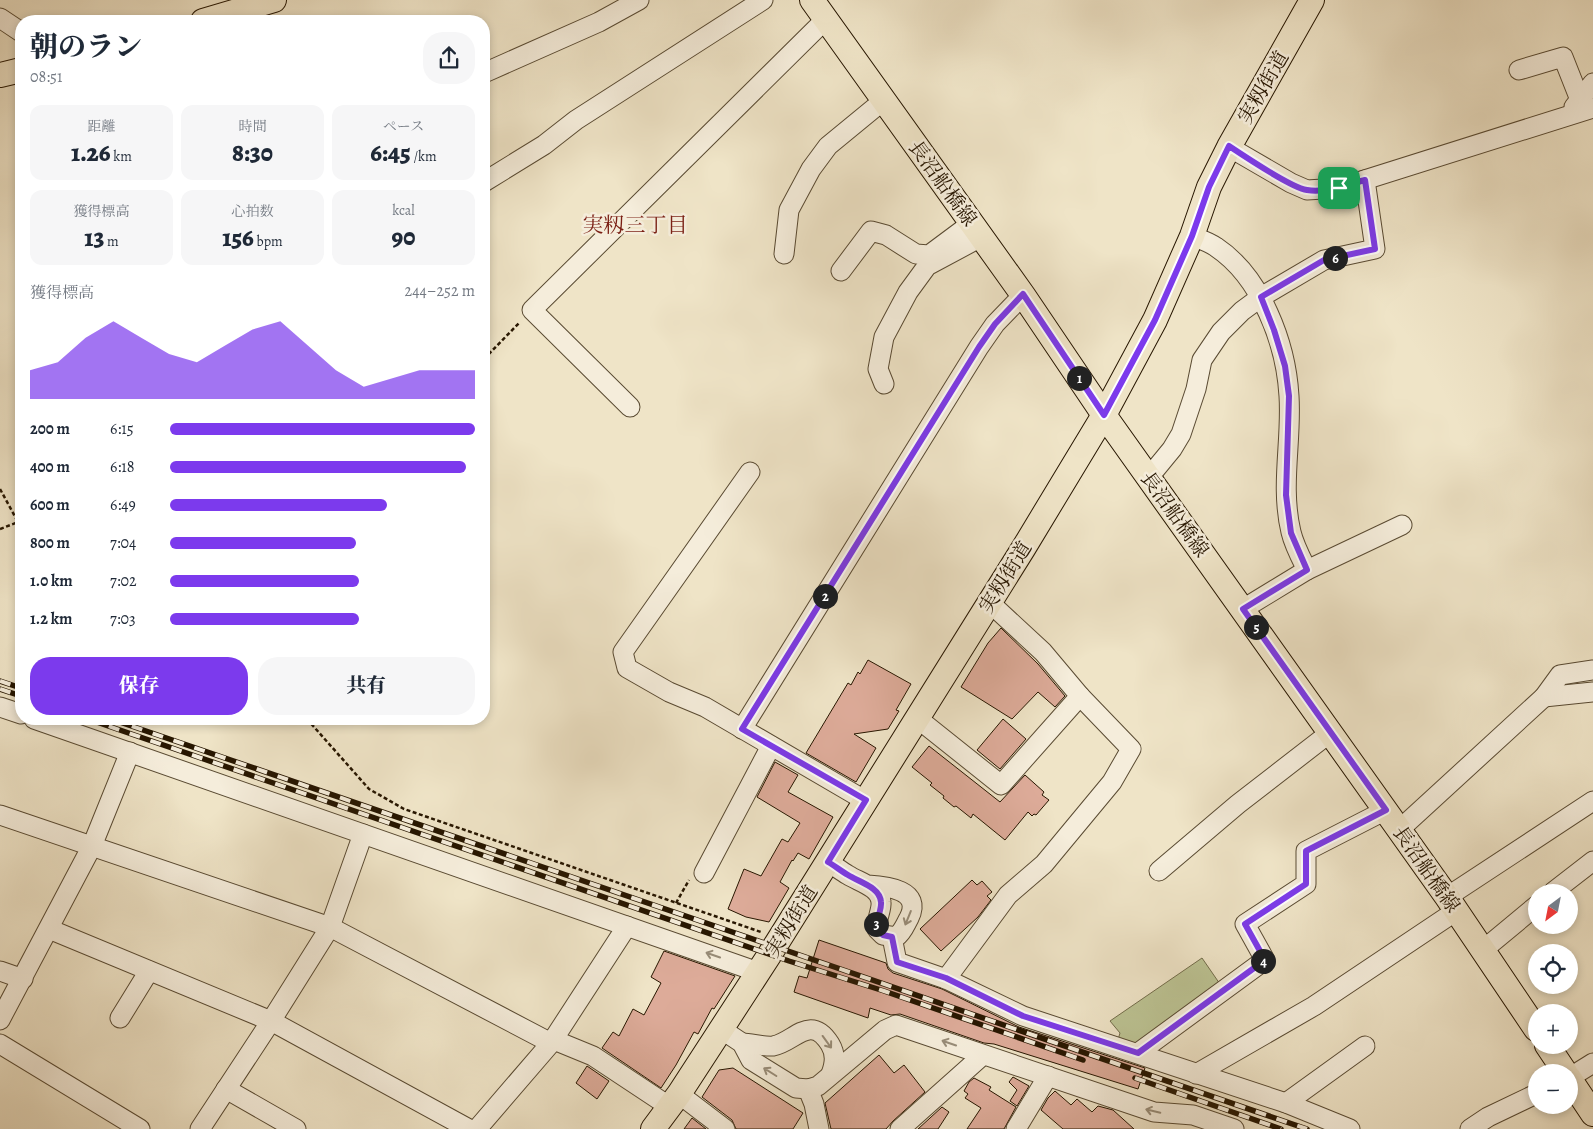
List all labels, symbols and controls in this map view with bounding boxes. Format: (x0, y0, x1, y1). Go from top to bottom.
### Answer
text: 朝のラン (30, 28, 142, 66)
button: share (423, 32, 475, 84)
street label: 実籾街道 (1232, 46, 1295, 129)
text: 08:51 (30, 66, 62, 88)
text: 距離 (88, 117, 116, 136)
text: 時間 (239, 117, 267, 136)
text: ペース (383, 117, 424, 136)
street label: 長沼船橋線 (902, 135, 983, 232)
text: 1.26 (71, 136, 111, 170)
text: 8:30 (232, 136, 273, 170)
text: 6:45 (370, 136, 411, 170)
text: km (111, 147, 132, 166)
text: /km (411, 147, 437, 166)
pin (1318, 167, 1360, 209)
icon: arrive (1325, 174, 1353, 202)
text: kcal (392, 201, 415, 220)
text: 獲得標高 (74, 202, 130, 221)
text: 心拍数 (232, 202, 274, 221)
district label: 実籾三丁目 (583, 211, 688, 239)
text: 90 (392, 220, 415, 254)
text: 13 (84, 221, 104, 255)
text: 156 (222, 221, 254, 255)
text: m (104, 232, 119, 251)
text: bpm (254, 232, 283, 251)
pin: 6 (1322, 246, 1348, 270)
text: 6 (1332, 249, 1339, 268)
text: 244–252 m (405, 280, 475, 302)
text: 獲得標高 (30, 282, 94, 304)
pin: 1 (1066, 366, 1092, 390)
text: 1 (1077, 369, 1082, 388)
text: 200 m (30, 418, 70, 440)
text: 6:15 (110, 418, 134, 440)
text: 400 m (30, 456, 70, 478)
text: 6:18 (110, 456, 134, 478)
street label: 長沼船橋線 (1134, 466, 1215, 563)
text: 600 m (30, 494, 70, 516)
text: 6:49 (110, 494, 136, 516)
text: 800 m (30, 532, 70, 554)
text: 7:04 (110, 532, 136, 554)
street label: 実籾街道 (973, 536, 1038, 618)
text: 1.0 km (30, 570, 73, 592)
text: 7:02 (110, 570, 137, 592)
pin: 2 (812, 584, 838, 608)
text: 2 (822, 587, 829, 606)
text: 1.2 km (30, 608, 72, 630)
text: 7:03 (110, 608, 136, 630)
pin: 5 (1244, 614, 1268, 640)
text: 5 (1254, 618, 1259, 637)
button: 保存 (30, 657, 248, 715)
button: 共有 (258, 657, 475, 715)
street label: 長沼船橋線 (1387, 821, 1466, 918)
street label: 実籾街道 (759, 880, 824, 962)
north arrow (1528, 884, 1578, 934)
map controls (1528, 884, 1578, 1114)
one-way arrow (903, 910, 913, 925)
pin: 3 (864, 912, 888, 936)
text: 3 (873, 915, 880, 934)
button: locate (1528, 944, 1578, 994)
pin: 4 (1250, 948, 1276, 974)
one-way arrow (705, 950, 721, 959)
text: 4 (1260, 952, 1267, 971)
button: + (1528, 1004, 1578, 1054)
one-way arrow (822, 1035, 832, 1049)
one-way arrow (941, 1038, 957, 1047)
button: − (1528, 1064, 1578, 1114)
one-way arrow (764, 1067, 778, 1077)
one-way arrow (1145, 1106, 1161, 1115)

